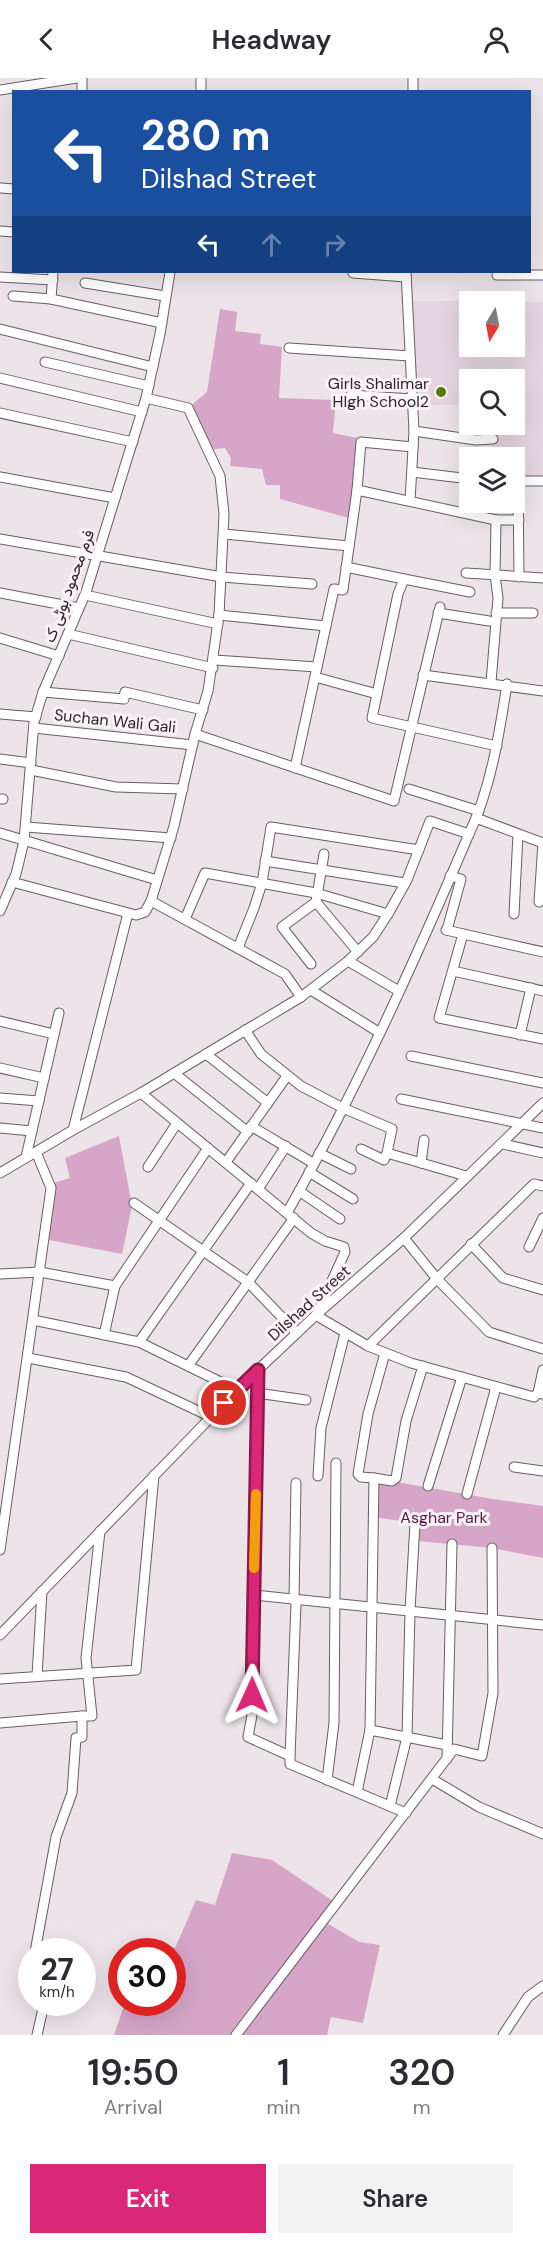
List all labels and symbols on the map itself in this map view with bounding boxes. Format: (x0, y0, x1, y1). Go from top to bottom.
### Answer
north arrow (459, 291, 525, 357)
place label: Girls Shalimar HIgh School2 (328, 373, 429, 412)
marker: Girls Shalimar HIgh School2 (434, 385, 448, 399)
street label: فرم محمود بوٹی ک (39, 527, 99, 645)
street label: Suchan Wali Gali (53, 704, 177, 738)
street label: Dilshad Street (263, 1260, 355, 1346)
pin (198, 1377, 249, 1428)
park label: Asghar Park (400, 1507, 488, 1528)
position arrow (220, 1663, 284, 1727)
speed limit sign: 30 (108, 1938, 186, 2016)

